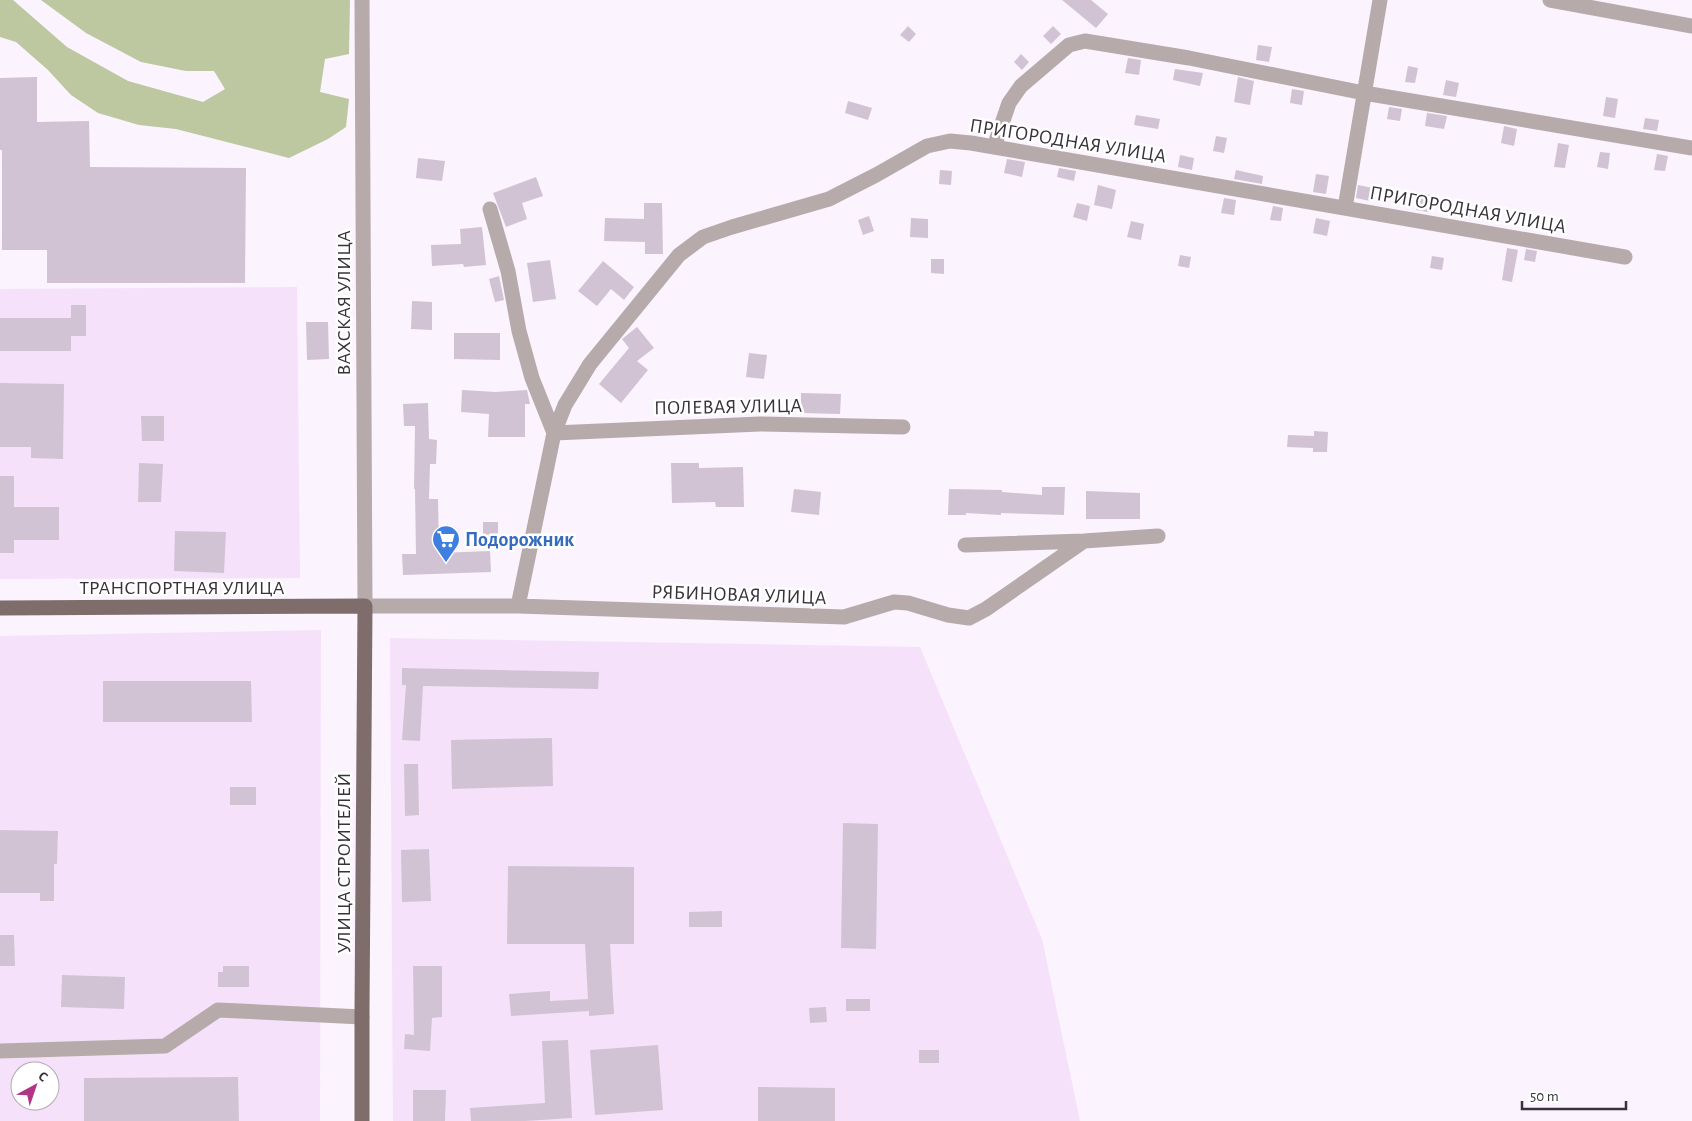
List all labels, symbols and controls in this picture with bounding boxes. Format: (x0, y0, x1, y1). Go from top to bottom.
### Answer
street label: ПРИГОРОДНАЯ УЛИЦА (968, 116, 1168, 166)
street label: ПРИГОРОДНАЯ УЛИЦА (1368, 183, 1568, 237)
street label: ВАХСКАЯ УЛИЦА (334, 230, 354, 376)
street label: ПОЛЕВАЯ УЛИЦА (654, 396, 803, 418)
supermarket icon: Подорожник (431, 524, 461, 563)
place label: Подорожник (465, 530, 574, 550)
street label: ТРАНСПОРТНАЯ УЛИЦА (79, 578, 285, 598)
street label: РЯБИНОВАЯ УЛИЦА (651, 582, 827, 608)
street label: УЛИЦА СТРОИТЕЛЕЙ (334, 773, 354, 953)
north arrow (10, 1061, 60, 1111)
text: С (35, 1069, 50, 1085)
scale bar (1522, 1078, 1626, 1110)
text: 50 m (1530, 1089, 1559, 1104)

